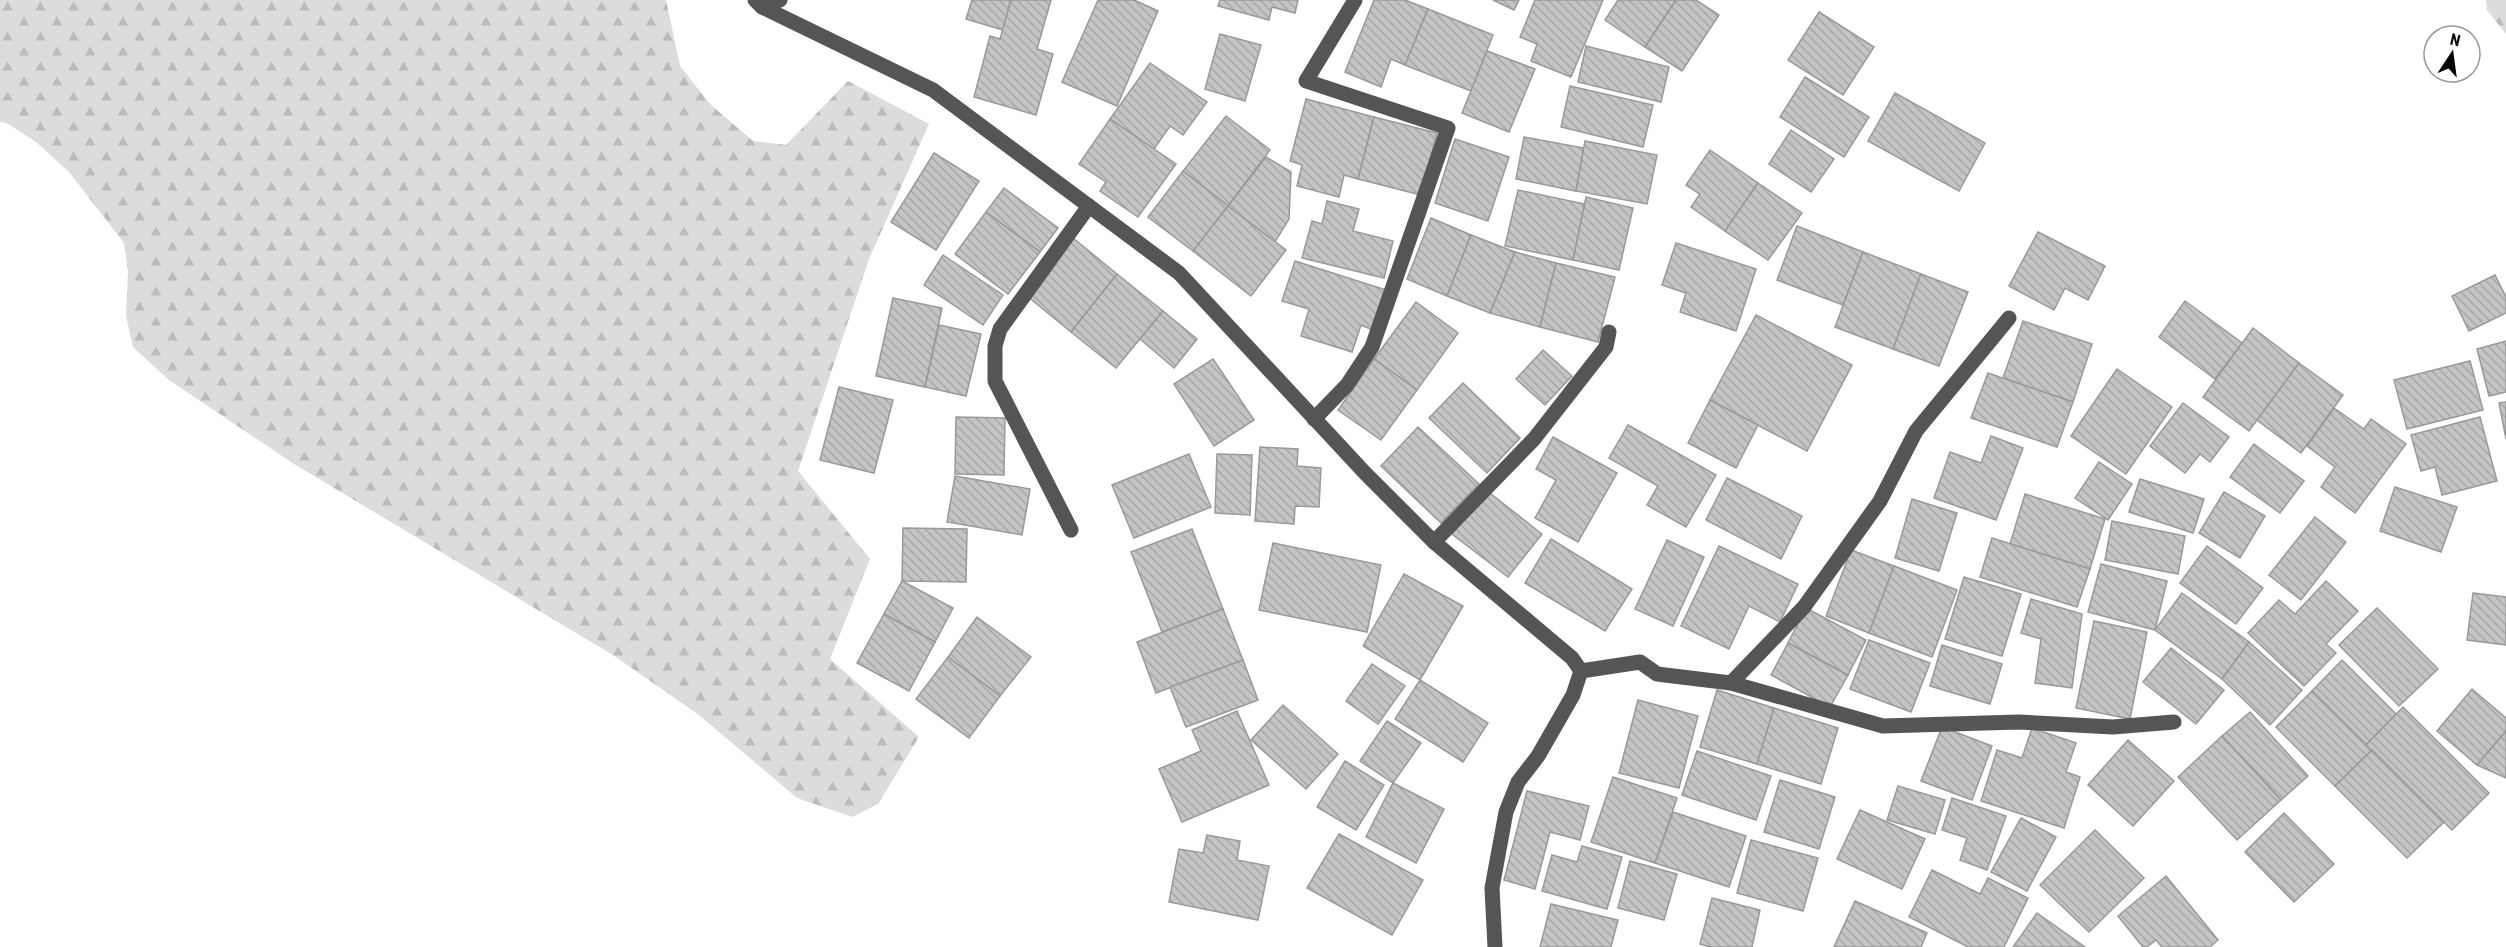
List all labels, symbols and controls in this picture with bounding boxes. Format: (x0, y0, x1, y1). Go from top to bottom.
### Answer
north arrow (2422, 24, 2482, 84)
text: N (2448, 30, 2462, 50)

